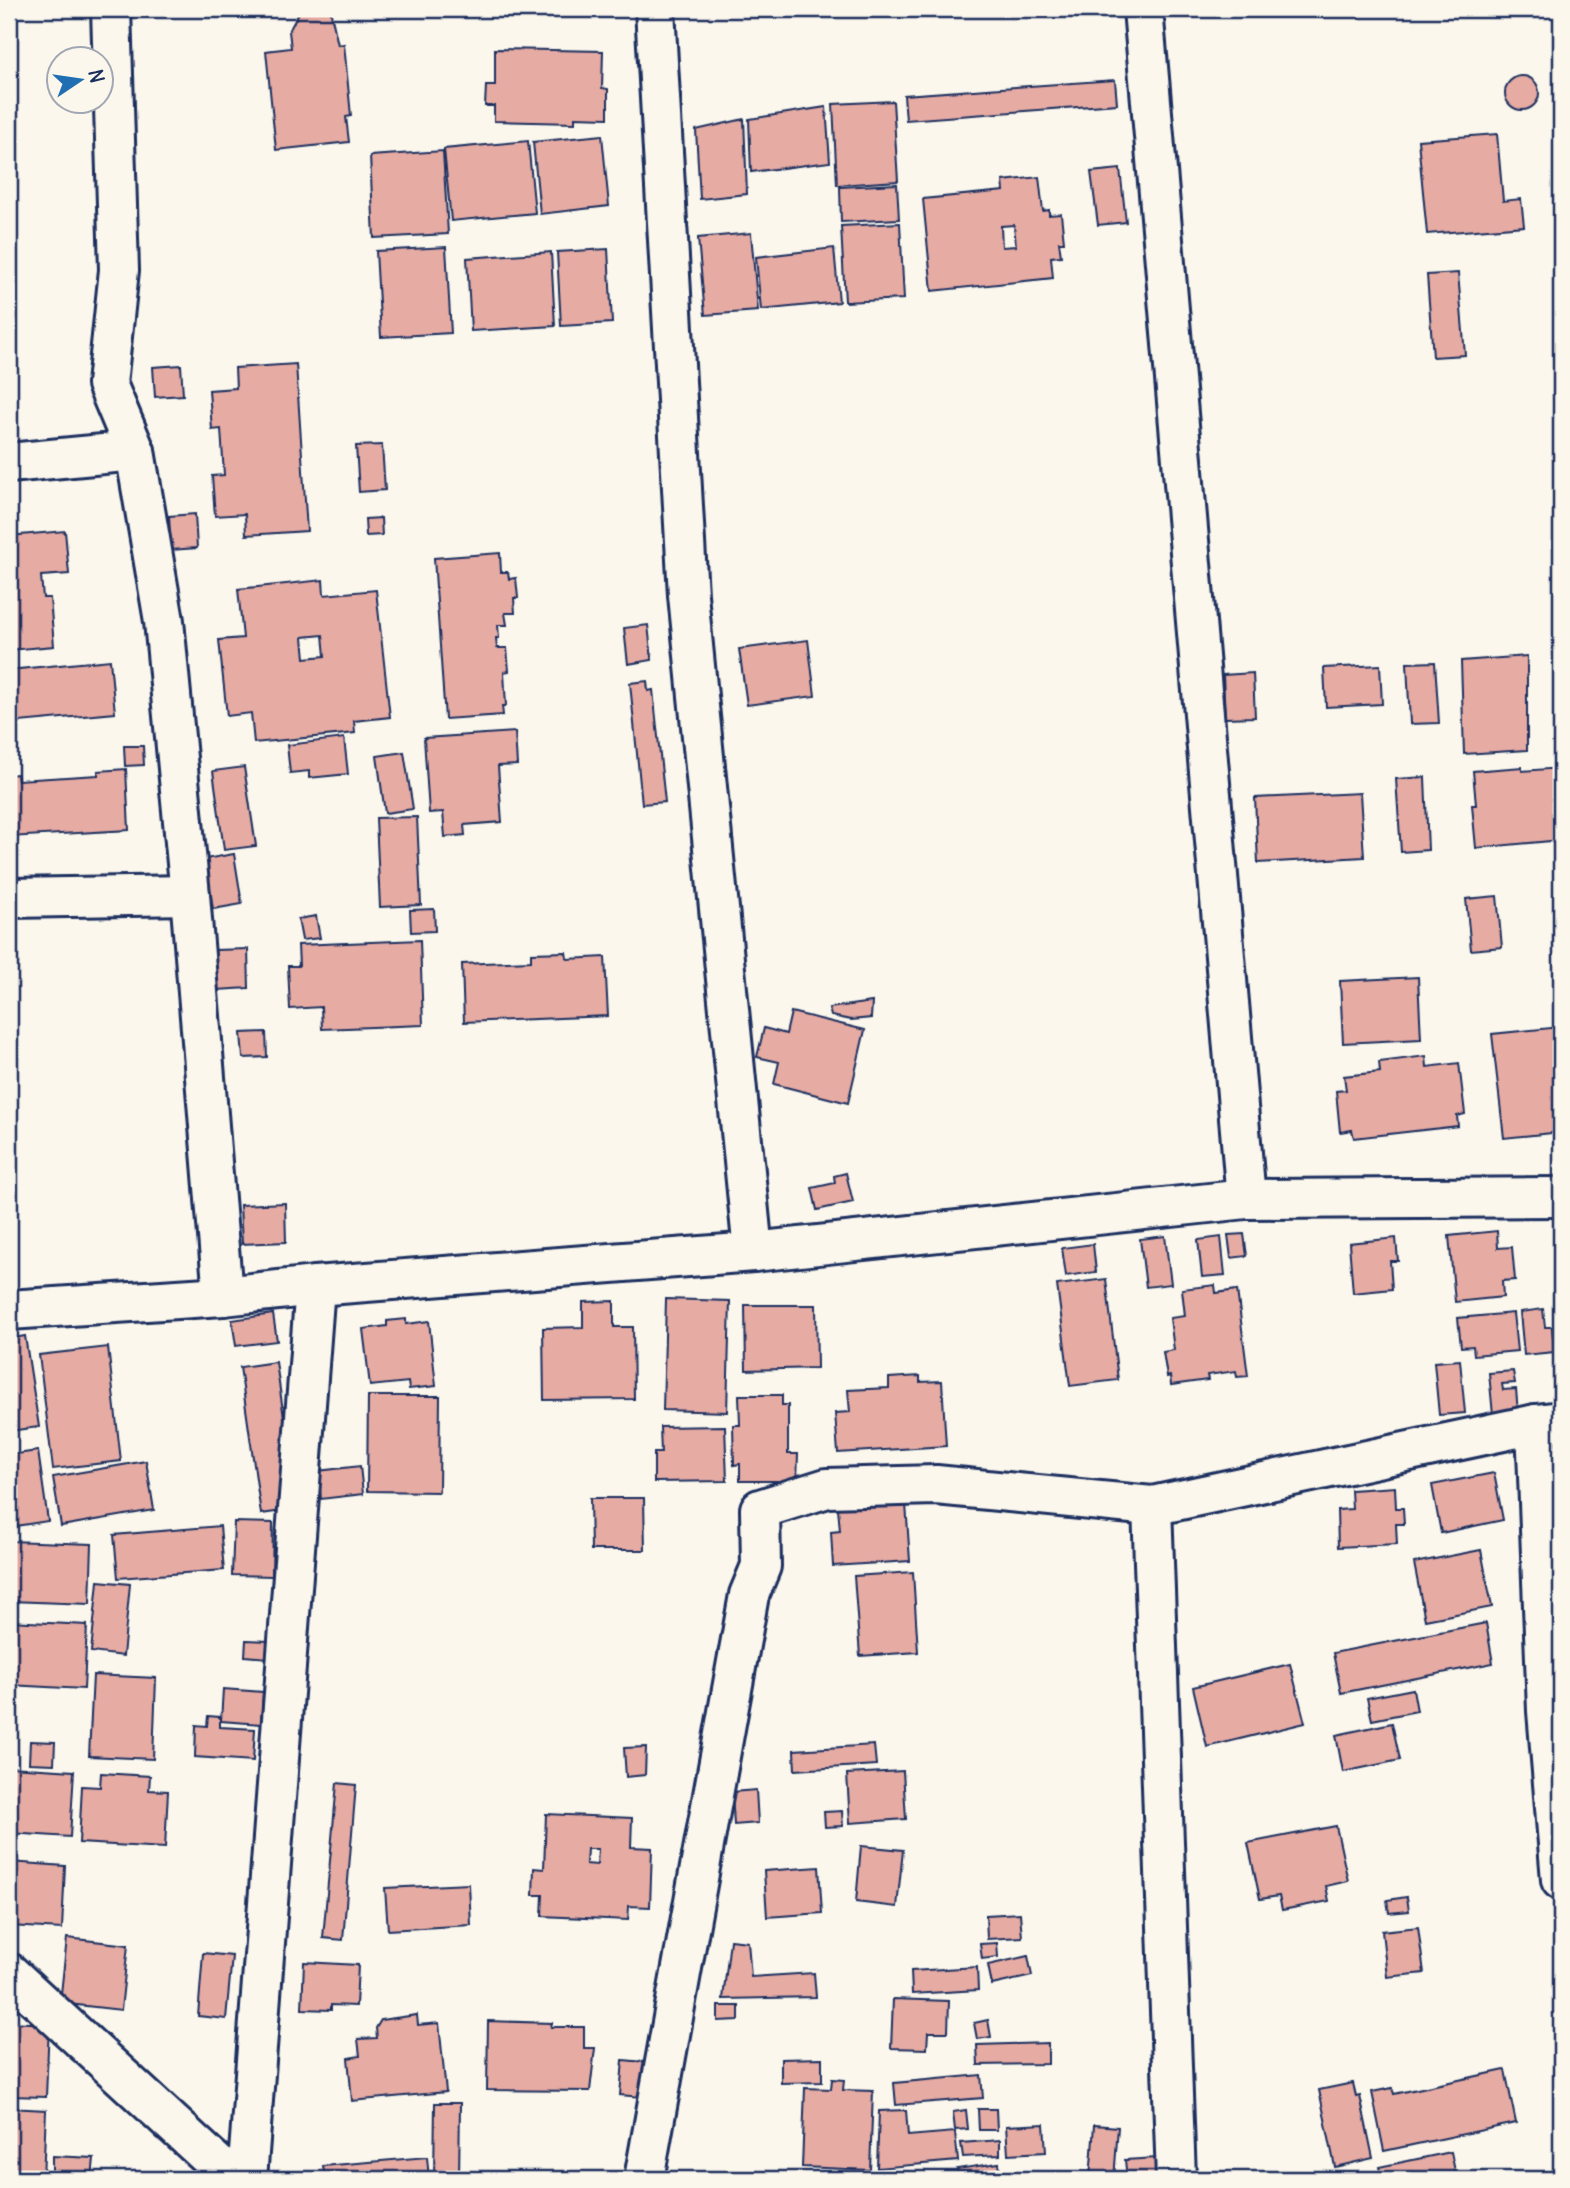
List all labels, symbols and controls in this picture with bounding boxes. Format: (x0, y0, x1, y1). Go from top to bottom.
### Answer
north arrow (46, 46, 116, 116)
text: N (83, 67, 110, 85)

